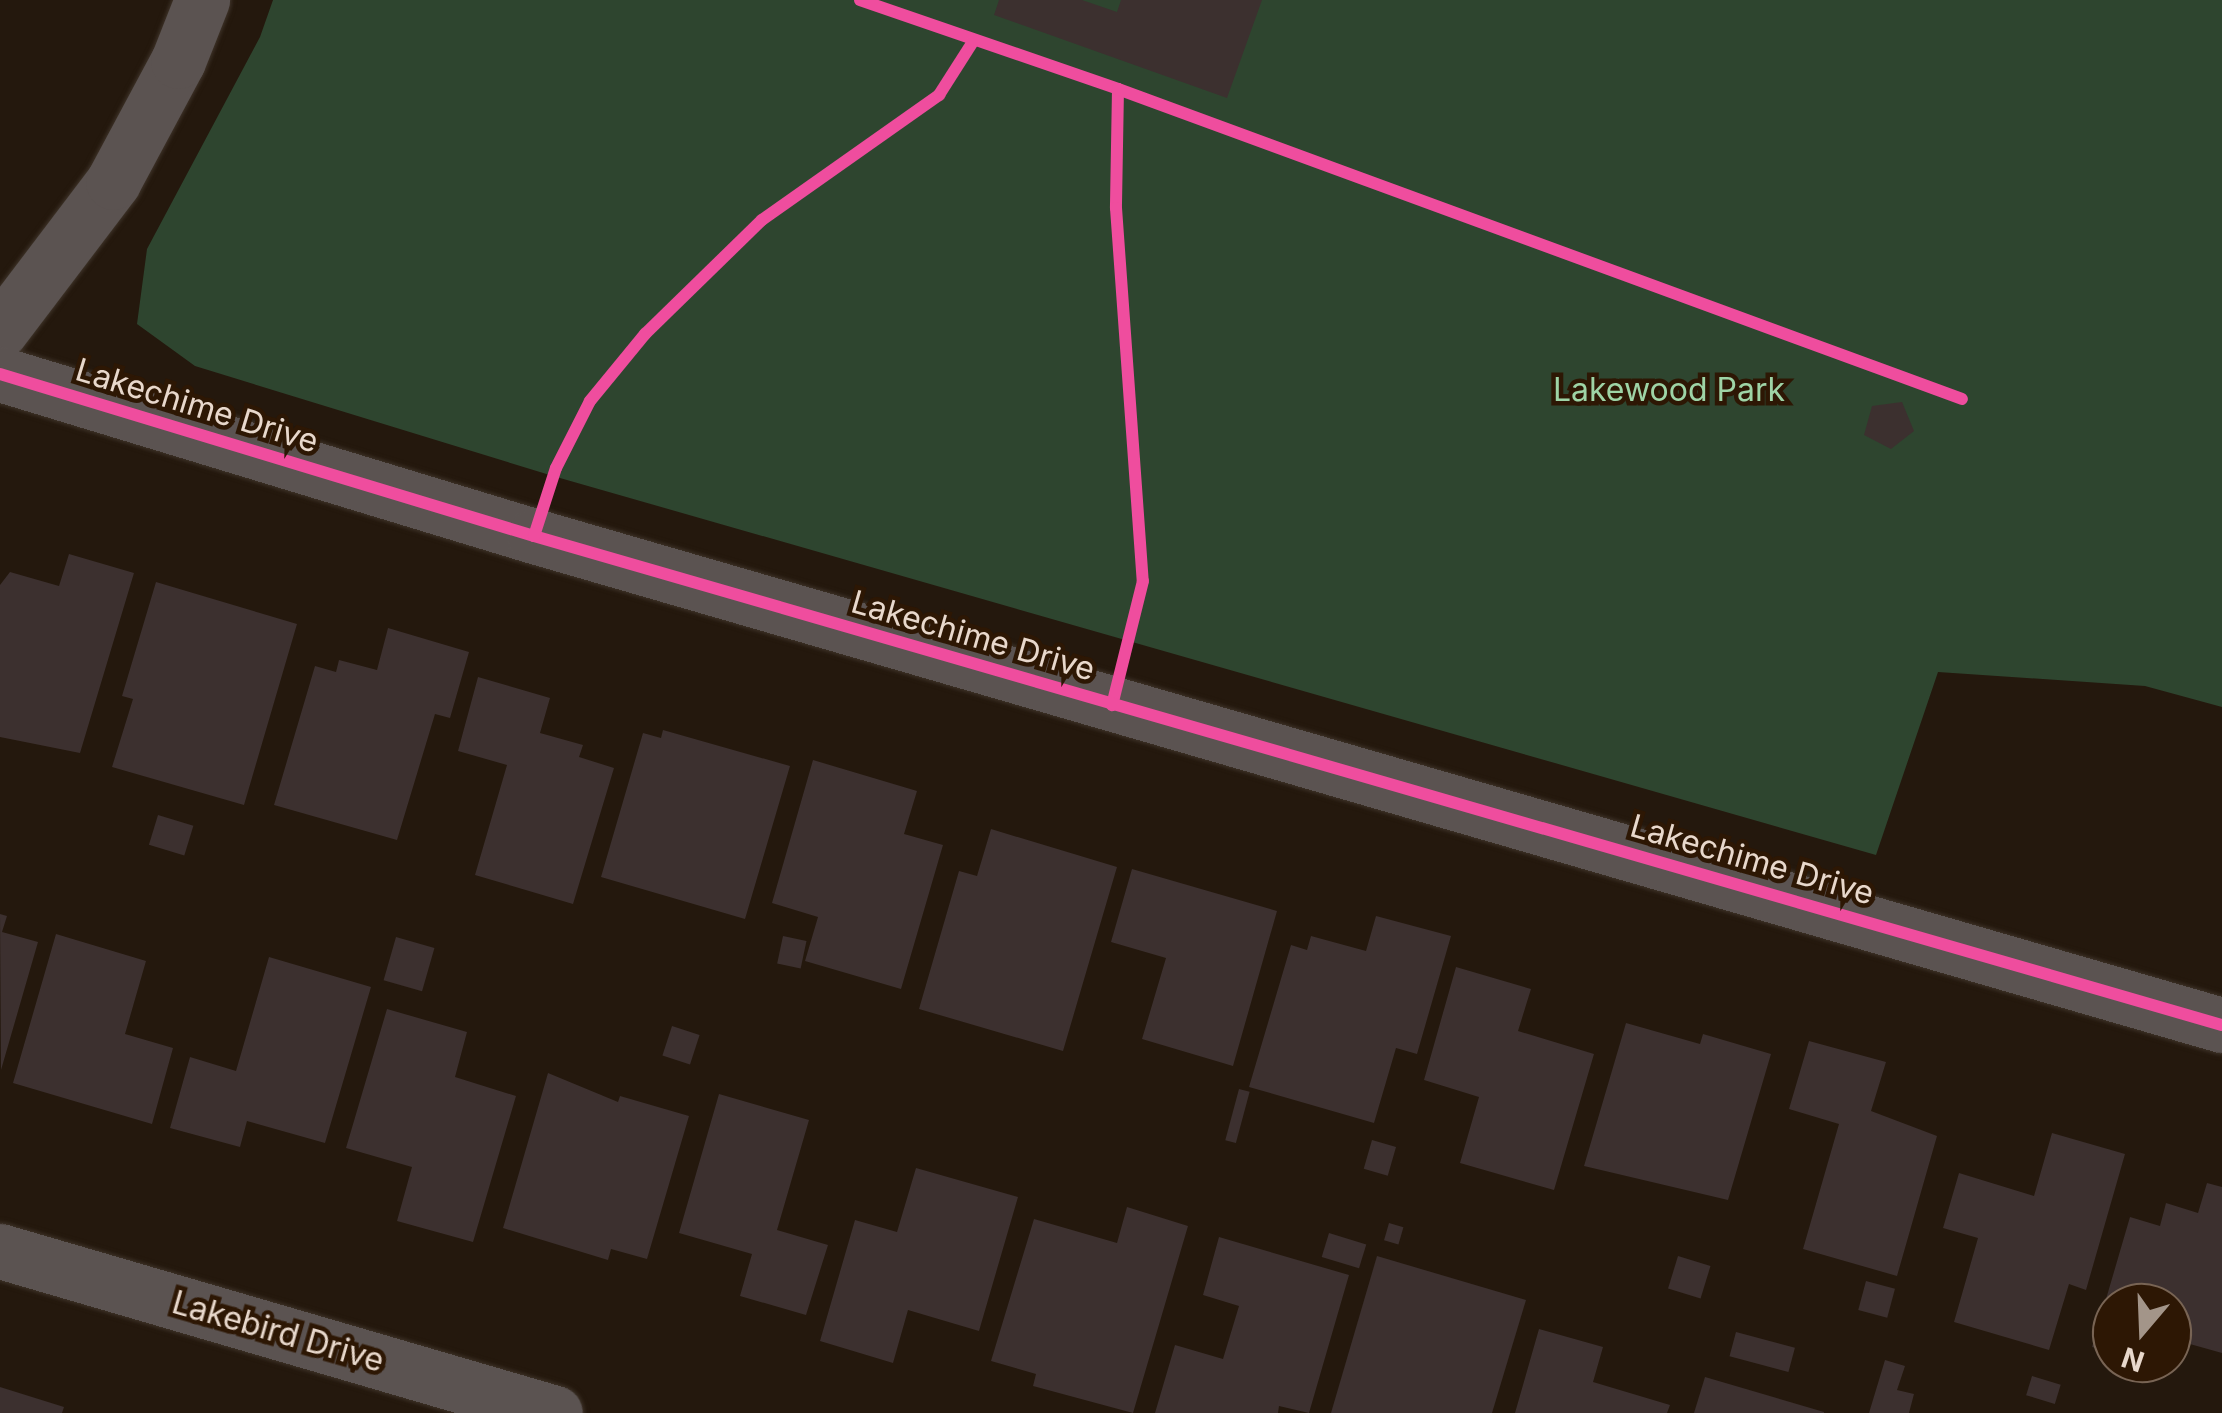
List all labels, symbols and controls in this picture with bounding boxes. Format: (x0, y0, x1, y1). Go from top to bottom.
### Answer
street label: Lakechime Drive (71, 351, 323, 461)
park label: Lakewood Park (1553, 371, 1785, 409)
street label: Lakechime Drive (847, 583, 1099, 689)
street label: Lakechime Drive (1626, 807, 1878, 913)
street label: Lakebird Drive (168, 1283, 388, 1381)
north arrow (2092, 1283, 2192, 1383)
text: N (2117, 1340, 2149, 1379)

